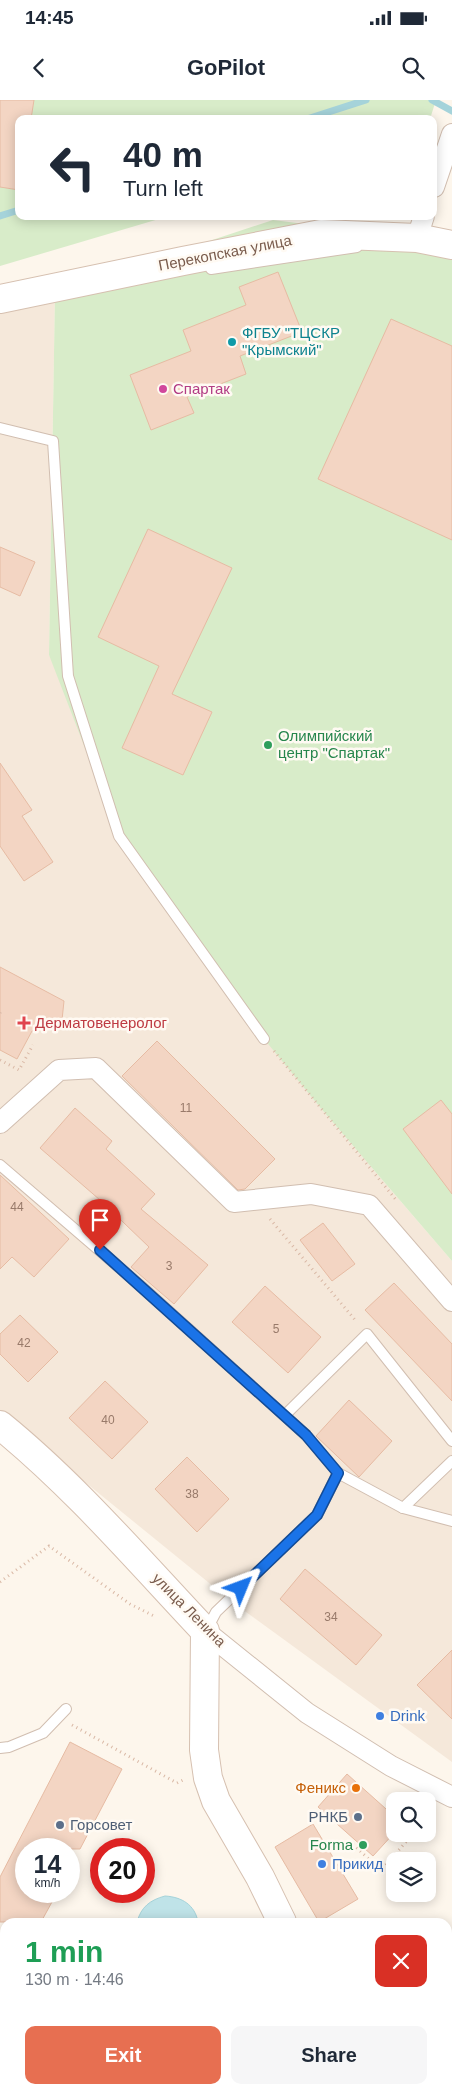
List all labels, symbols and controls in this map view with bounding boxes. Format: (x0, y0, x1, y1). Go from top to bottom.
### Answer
text: 14:45 (25, 7, 74, 28)
icon: back (25, 54, 53, 82)
icon: search (399, 54, 427, 82)
text: GoPilot (187, 55, 265, 80)
icon: left (40, 135, 105, 200)
text: 40 m (123, 135, 203, 174)
text: Turn left (123, 176, 203, 201)
street label: Перекопская улица (157, 231, 294, 274)
place label: ФГБУ "ТЦСКР "Крымский" (242, 324, 340, 358)
marker: ФГБУ "ТЦСКР "Крымский" (226, 336, 238, 348)
place label: Спартак (173, 380, 230, 397)
marker: Спартак (157, 383, 169, 395)
place label: Олимпийский центр "Спартак" (278, 727, 390, 761)
marker: Олимпийский центр "Спартак" (262, 739, 274, 751)
place label: Дерматовенеролог (35, 1014, 168, 1031)
marker: Дерматовенеролог (17, 1016, 31, 1030)
house number: 11 (180, 1101, 193, 1115)
pin (79, 1199, 121, 1250)
house number: 44 (10, 1200, 24, 1214)
icon: arrive (86, 1206, 114, 1234)
house number: 3 (166, 1259, 173, 1273)
house number: 5 (273, 1322, 280, 1336)
house number: 42 (17, 1336, 31, 1350)
house number: 40 (101, 1413, 115, 1427)
house number: 38 (185, 1487, 199, 1501)
position arrow (214, 1561, 266, 1613)
street label: улица Ленина (149, 1569, 230, 1650)
house number: 34 (324, 1610, 338, 1624)
place label: Drink (390, 1707, 426, 1724)
marker: Drink (374, 1710, 386, 1722)
place label: Феникс (295, 1779, 346, 1796)
marker: Феникс (350, 1782, 362, 1794)
map controls (386, 1792, 436, 1902)
button: search (386, 1792, 436, 1842)
place label: РНКБ (309, 1808, 348, 1825)
marker: РНКБ (352, 1811, 364, 1823)
place label: Горсовет (70, 1816, 132, 1833)
marker: Горсовет (54, 1819, 66, 1831)
place label: Forma (310, 1836, 354, 1853)
speed limit sign: 20 (90, 1838, 155, 1903)
marker: Forma (357, 1839, 369, 1851)
text: 14 (34, 1850, 61, 1878)
button: layers (386, 1852, 436, 1902)
place label: Прикид (332, 1855, 383, 1872)
marker: Прикид (316, 1858, 328, 1870)
text: km/h (34, 1876, 61, 1890)
text: 1 min (25, 1935, 103, 1968)
button: close (375, 1935, 427, 1987)
text: 130 m · 14:46 (25, 1971, 124, 1988)
button: Exit (25, 2026, 221, 2084)
button: Share (231, 2026, 427, 2084)

